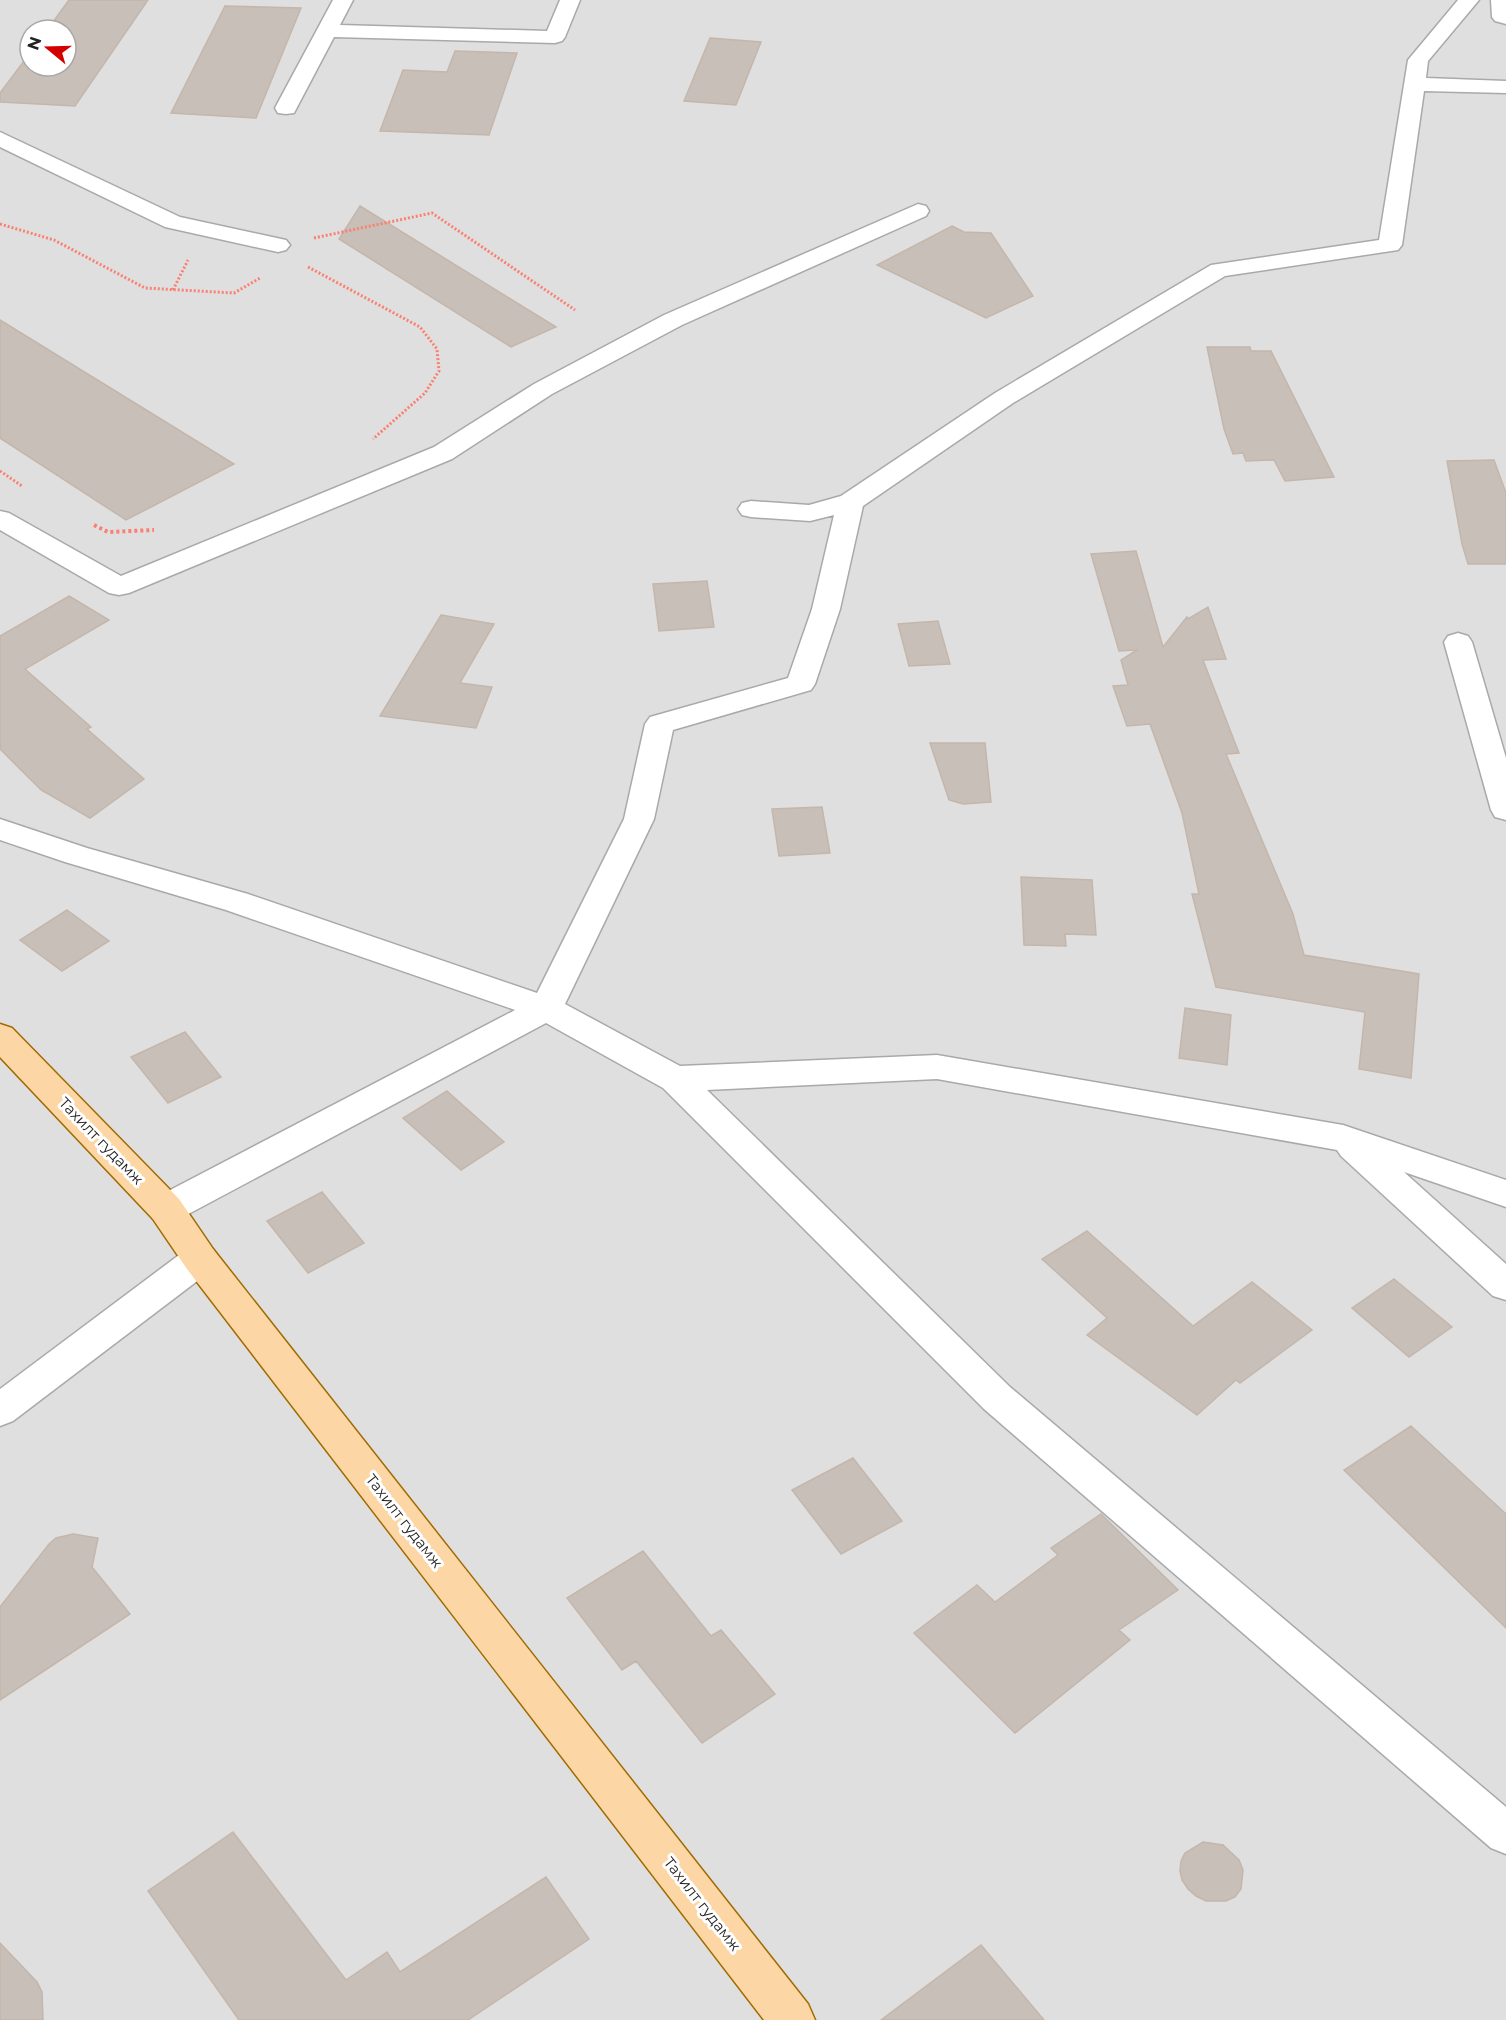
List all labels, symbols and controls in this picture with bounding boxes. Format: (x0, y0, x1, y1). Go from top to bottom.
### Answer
north arrow (18, 18, 78, 78)
text: N (23, 34, 45, 52)
street label: Тахилт гудамж (55, 1093, 148, 1189)
street label: Тахилт гудамж (362, 1470, 447, 1572)
street label: Тахилт гудамж (660, 1853, 745, 1955)

